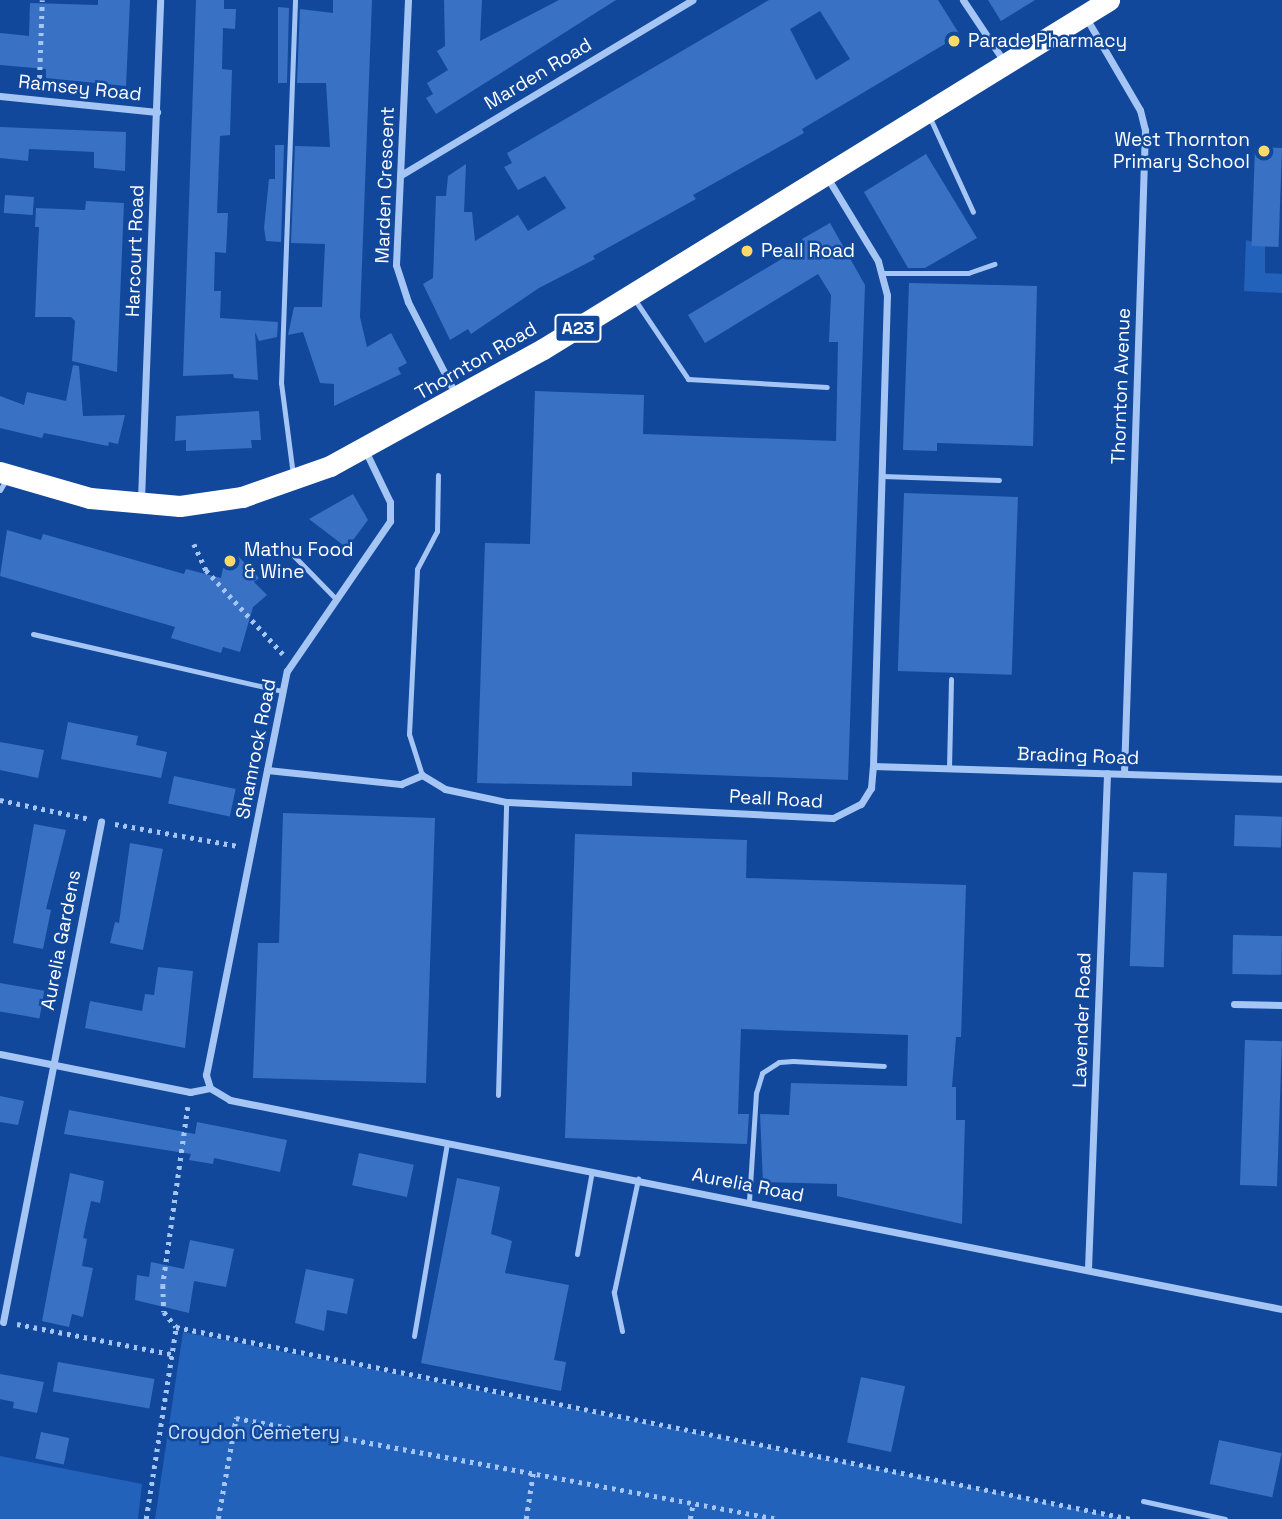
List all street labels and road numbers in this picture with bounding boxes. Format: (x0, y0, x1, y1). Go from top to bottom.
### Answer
street label: Marden Road (480, 33, 596, 115)
street label: Ramsey Road (17, 70, 143, 106)
street label: Marden Crescent (371, 106, 399, 264)
street label: Harcourt Road (121, 184, 149, 318)
street label: Thornton Avenue (1107, 307, 1135, 465)
road number: A23 (554, 314, 602, 342)
street label: Thornton Road (411, 317, 541, 405)
street label: Shamrock Road (231, 677, 281, 821)
street label: Brading Road (1016, 742, 1140, 770)
street label: Peall Road (728, 785, 824, 813)
street label: Aurelia Gardens (36, 868, 86, 1012)
street label: Lavender Road (1068, 952, 1096, 1088)
street label: Aurelia Road (690, 1163, 806, 1207)

